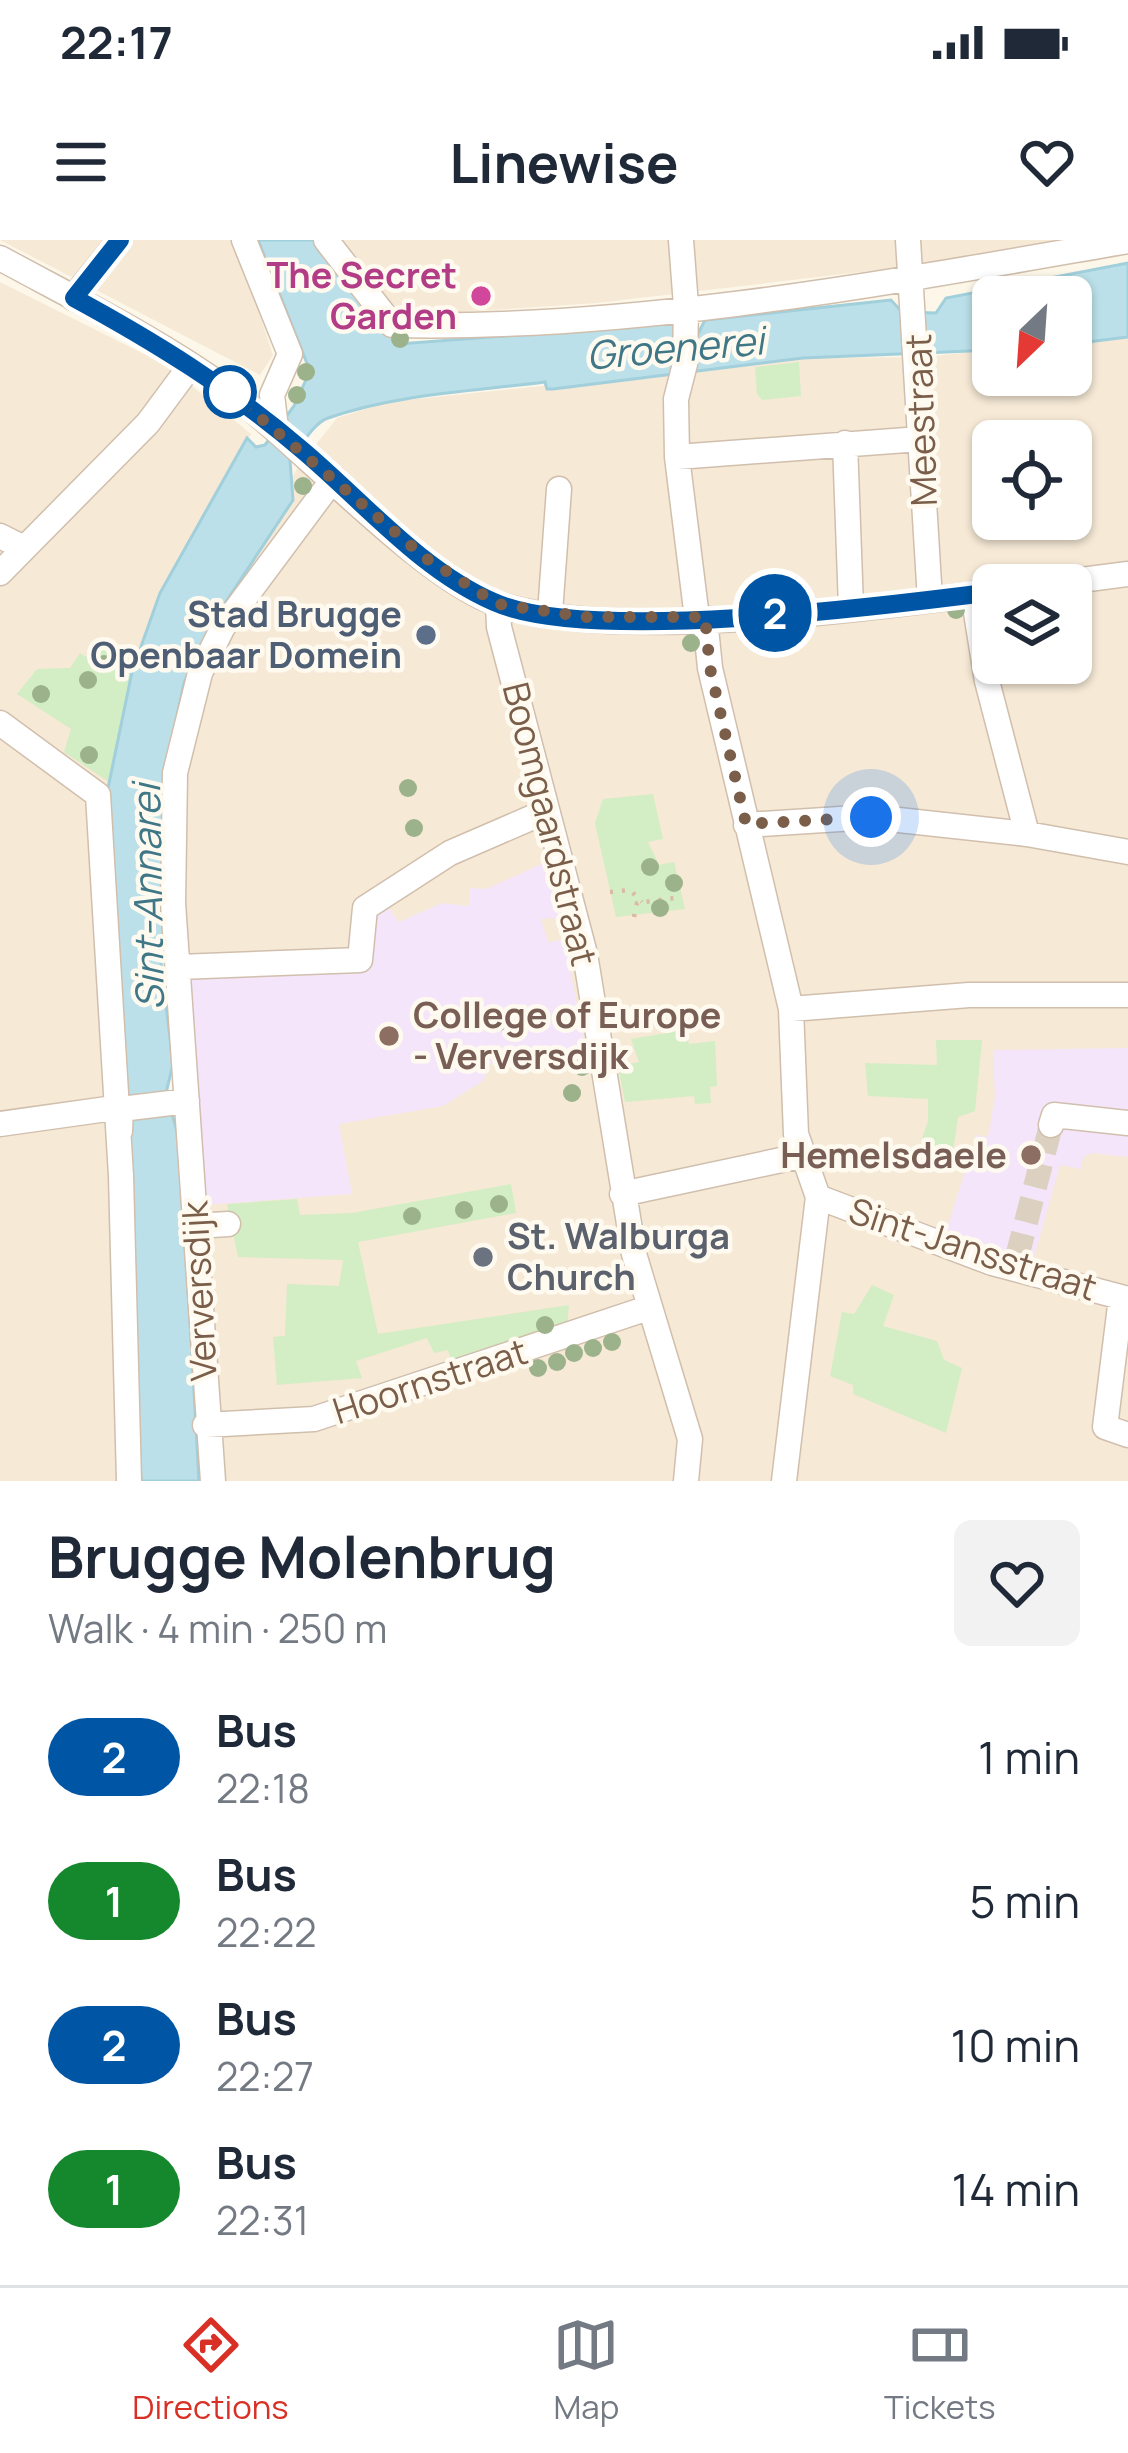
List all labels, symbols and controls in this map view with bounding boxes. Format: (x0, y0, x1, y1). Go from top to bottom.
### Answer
text: 22:17 (60, 11, 173, 73)
text: Linewise (450, 125, 678, 199)
icon: menu (48, 129, 114, 195)
icon: heart (1014, 129, 1080, 195)
place label: The Secret Garden (266, 250, 457, 340)
north arrow (972, 276, 1092, 396)
map controls (972, 276, 1092, 684)
marker: The Secret Garden (468, 283, 494, 309)
water label: Groenerei (584, 312, 771, 382)
street label: Meestraat (893, 333, 948, 507)
unlabelled marker (205, 367, 255, 417)
button: locate (972, 420, 1092, 540)
button: layers (972, 564, 1092, 684)
line badge: 2 (736, 574, 814, 652)
text: 2 (762, 584, 788, 642)
place label: Stad Brugge Openbaar Domein (90, 589, 402, 679)
marker: Stad Brugge Openbaar Domein (413, 622, 439, 648)
street label: Boomgaardstraat (492, 677, 609, 971)
water label: Sint-Annarei (118, 779, 176, 1010)
your location (841, 787, 901, 847)
place label: College of Europe - Verversdijk (413, 990, 721, 1080)
marker: College of Europe - Verversdijk (376, 1023, 402, 1049)
place label: Hemelsdaele (780, 1130, 1007, 1179)
marker: Hemelsdaele (1018, 1142, 1044, 1168)
street label: Sint-Jansstraat (843, 1185, 1103, 1312)
street label: Verversdijk (169, 1199, 228, 1382)
place label: St. Walburga Church (507, 1211, 730, 1301)
marker: St. Walburga Church (470, 1244, 496, 1270)
street label: Hoornstraat (326, 1326, 533, 1435)
text: Brugge Molenbrug (48, 1517, 556, 1595)
button: heart (954, 1520, 1080, 1646)
text: Walk · 4 min · 250 m (48, 1601, 387, 1655)
text: Bus (216, 1699, 297, 1761)
text: 1 min (978, 1726, 1080, 1788)
text: 2 (101, 1728, 127, 1786)
text: 22:18 (216, 1761, 310, 1815)
text: Bus (216, 1843, 297, 1905)
text: 5 min (970, 1870, 1080, 1932)
text: 1 (105, 1872, 123, 1930)
text: 22:22 (216, 1905, 317, 1959)
text: Bus (216, 1987, 297, 2049)
text: 10 min (951, 2014, 1080, 2076)
text: 2 (101, 2016, 127, 2074)
text: 22:27 (216, 2049, 314, 2103)
text: Bus (216, 2131, 297, 2193)
text: 14 min (952, 2158, 1080, 2220)
text: 1 (105, 2160, 123, 2218)
text: 22:31 (216, 2193, 309, 2247)
tab: Directions (132, 2312, 289, 2429)
tab: Map (553, 2312, 619, 2429)
tab: Tickets (884, 2312, 996, 2429)

